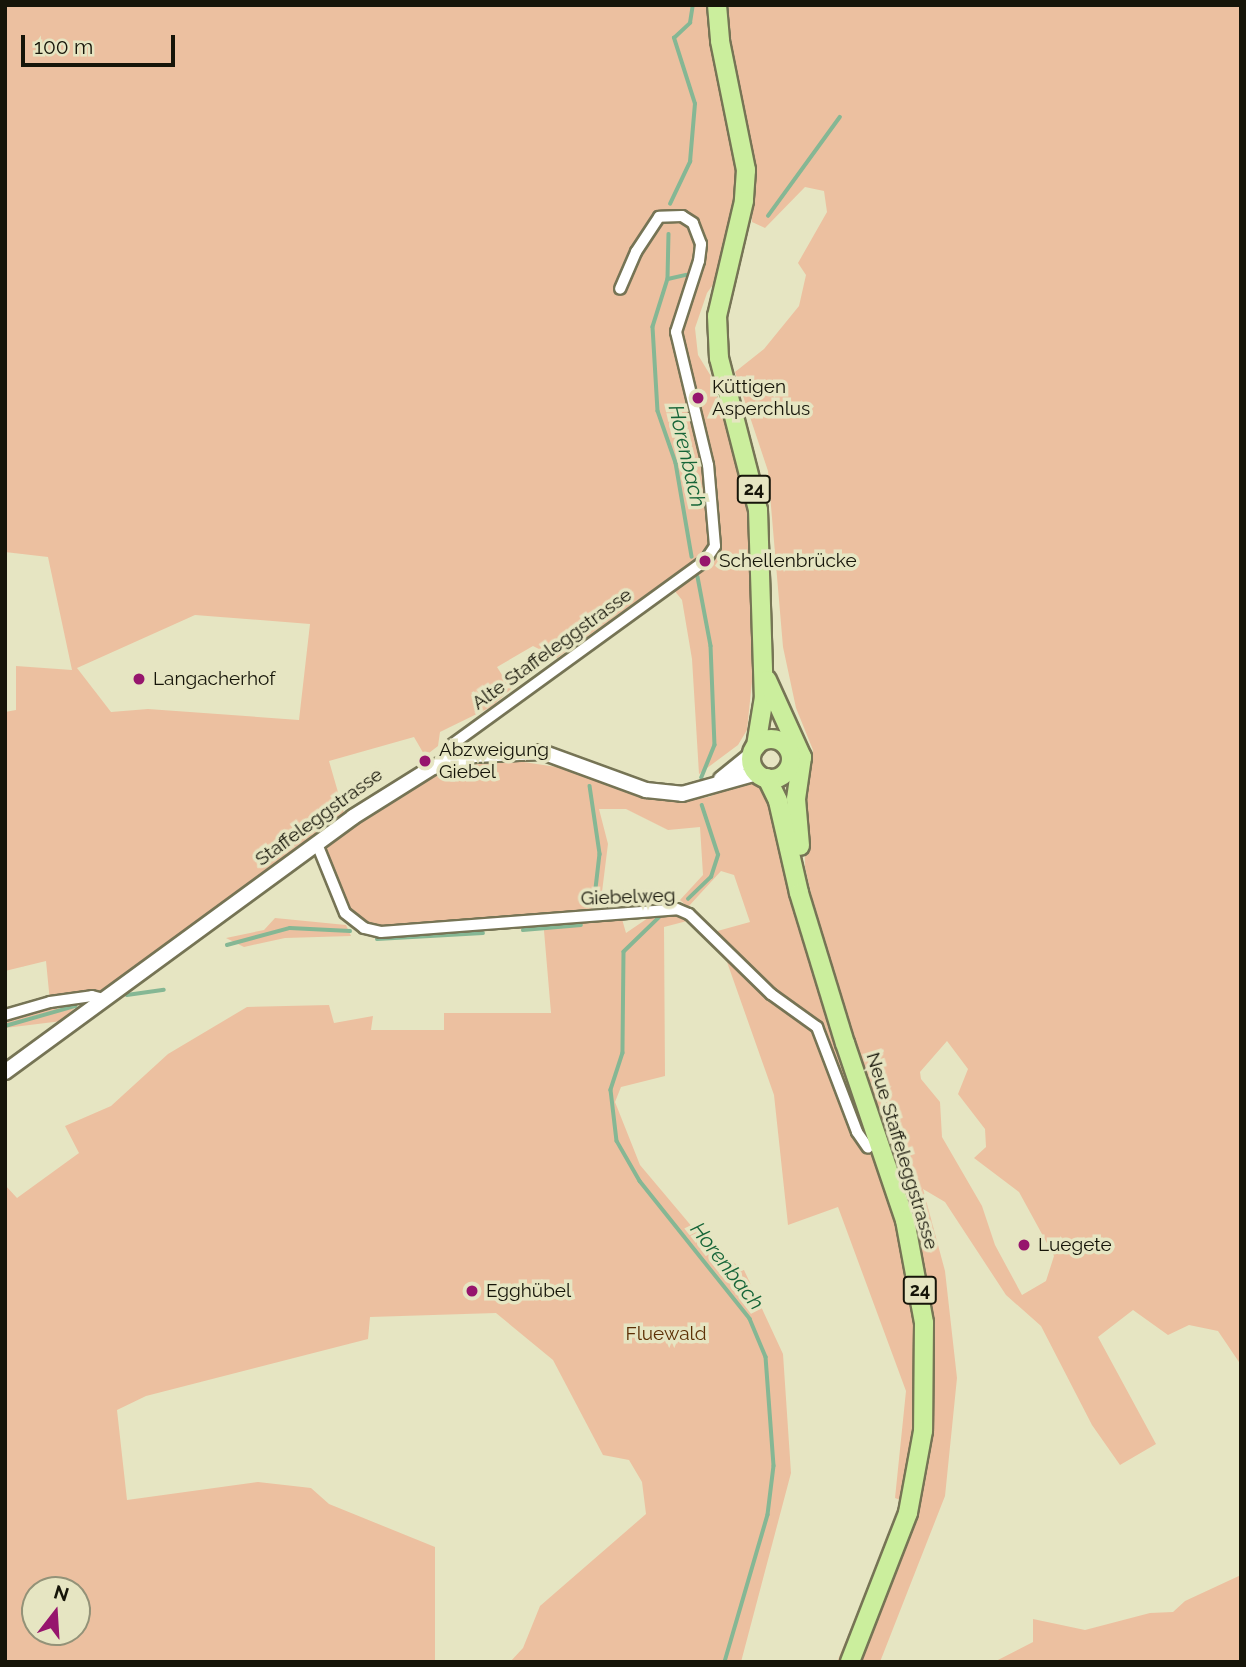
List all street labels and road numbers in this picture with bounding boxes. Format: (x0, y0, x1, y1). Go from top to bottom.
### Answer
road number: 24 (736, 475, 772, 504)
street label: Alte Staffeleggstrasse (468, 583, 636, 715)
street label: Staffeleggstrasse (251, 763, 387, 871)
street label: Giebelweg (580, 884, 676, 910)
street label: Neue Staffeleggstrasse (861, 1050, 943, 1252)
road number: 24 (902, 1275, 937, 1304)

